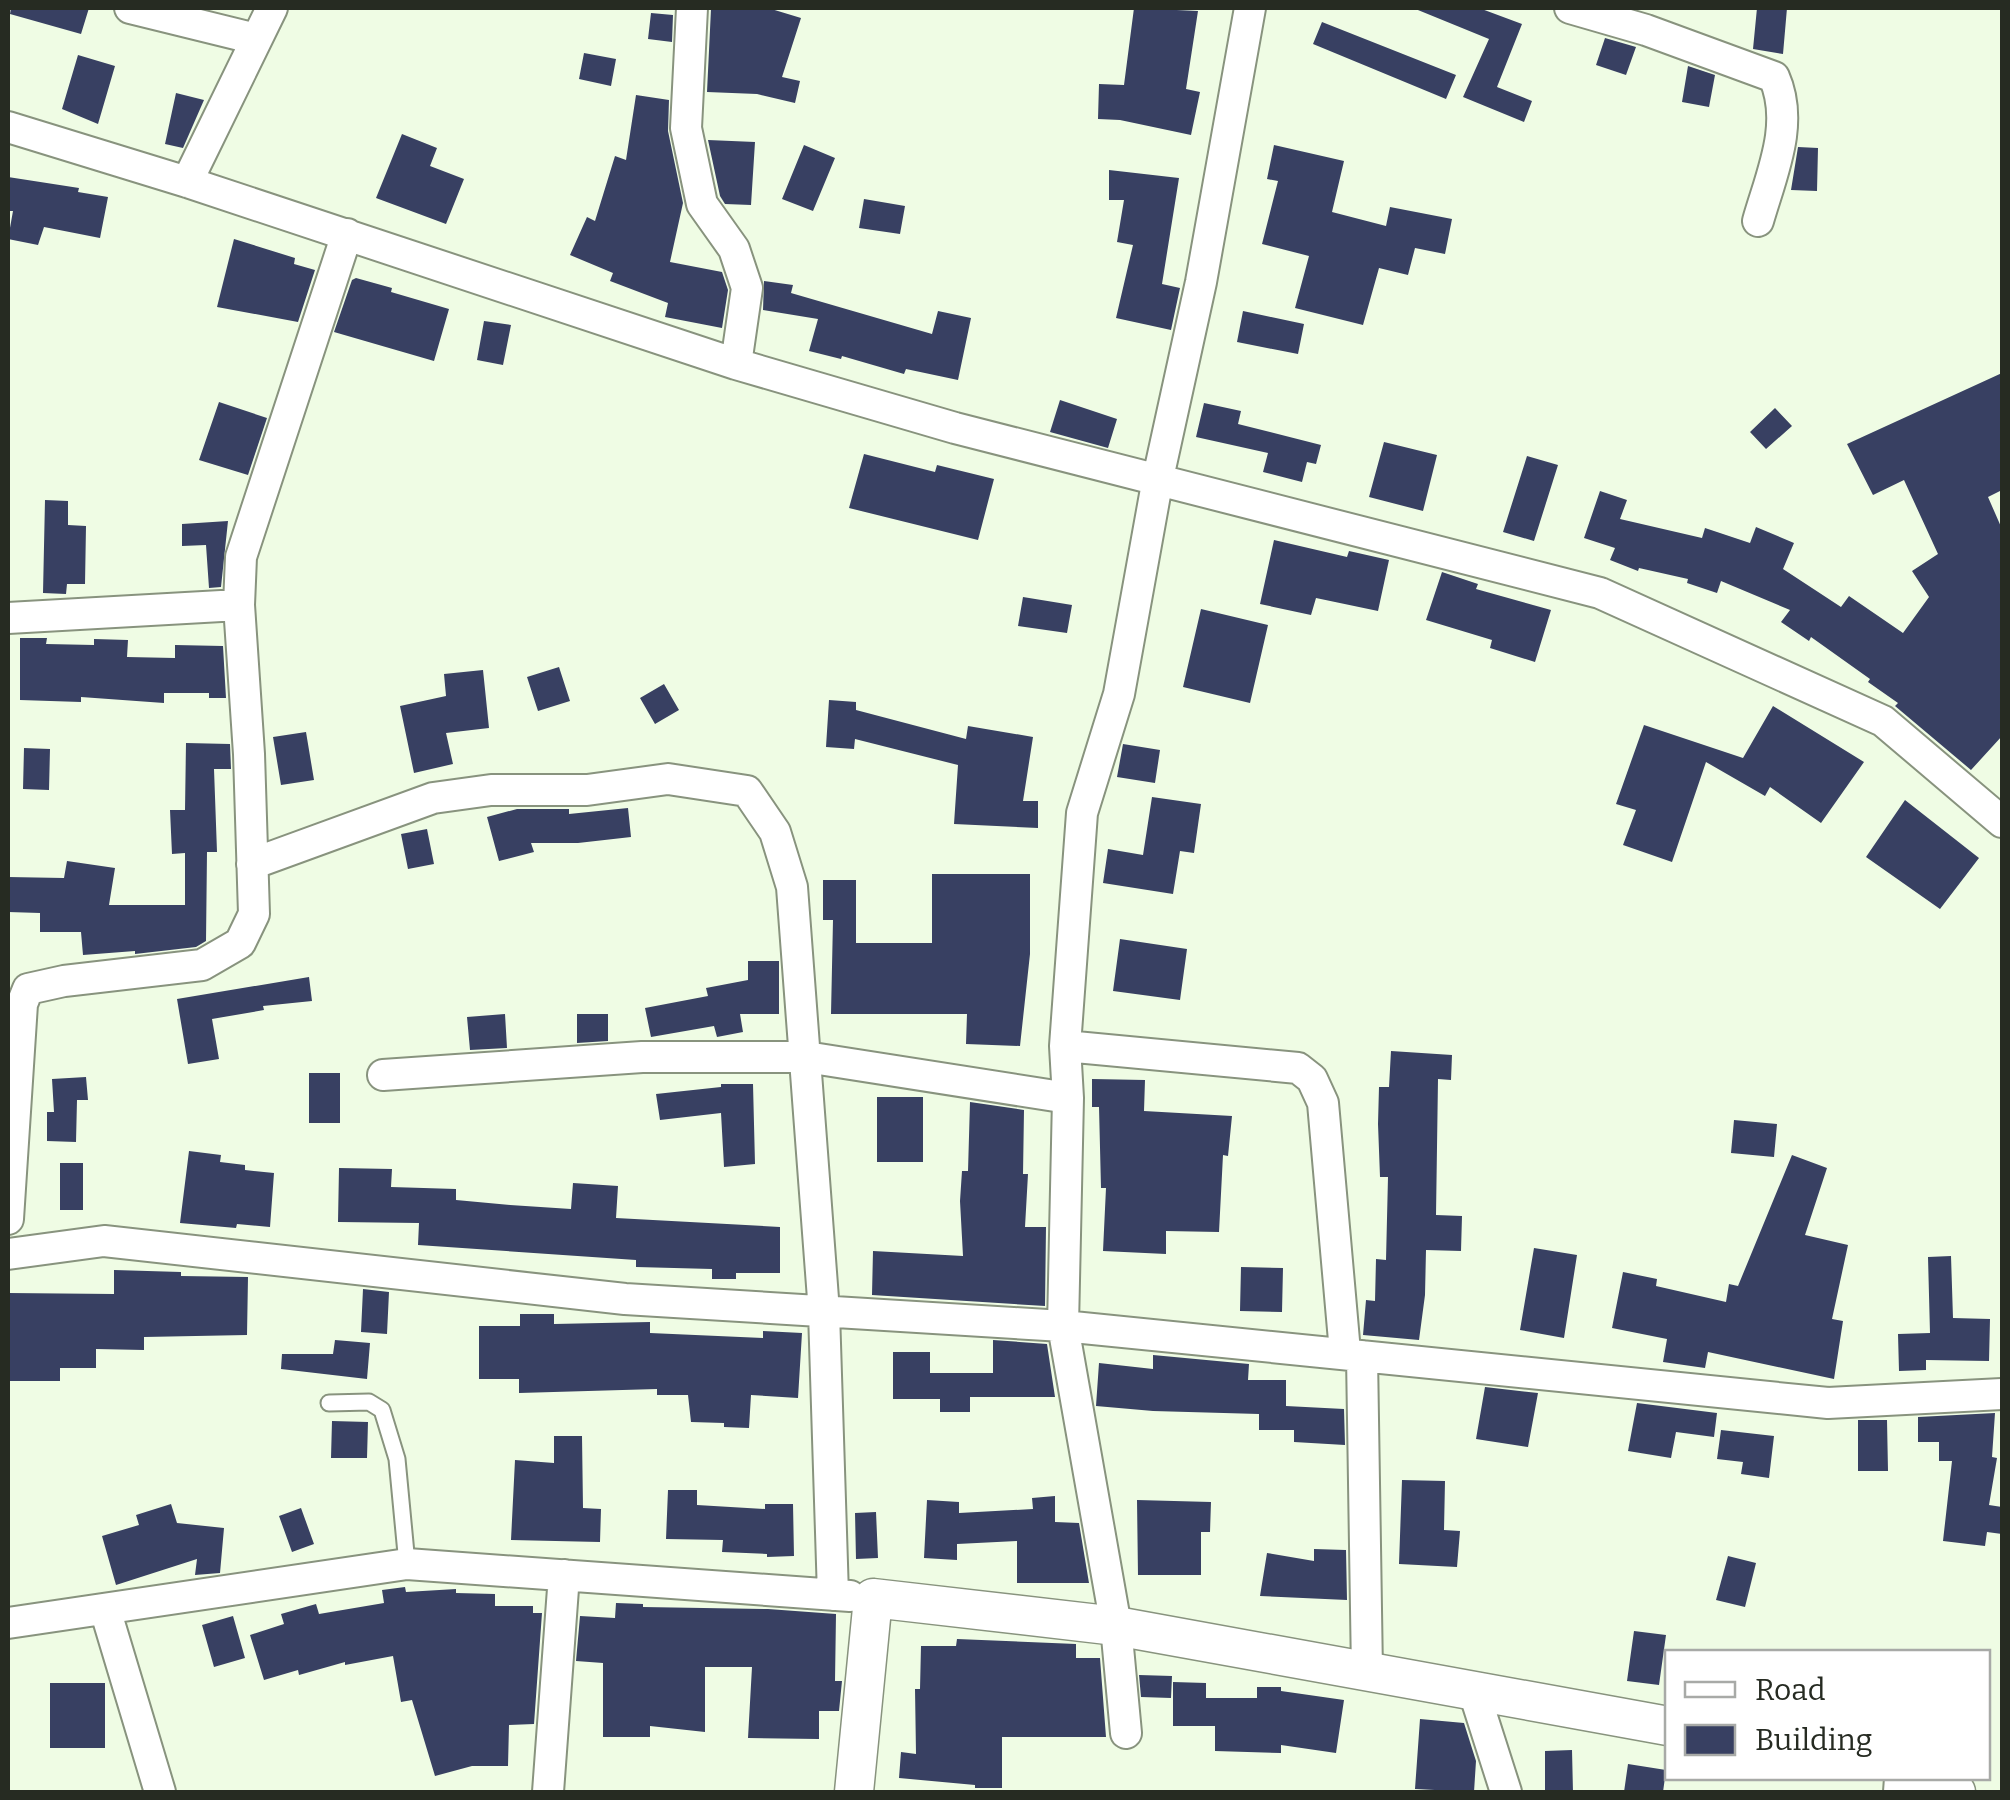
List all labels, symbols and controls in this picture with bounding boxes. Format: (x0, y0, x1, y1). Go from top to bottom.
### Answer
legend (1665, 1650, 1990, 1780)
text: Road (1755, 1672, 1826, 1708)
text: Building (1755, 1722, 1873, 1758)

